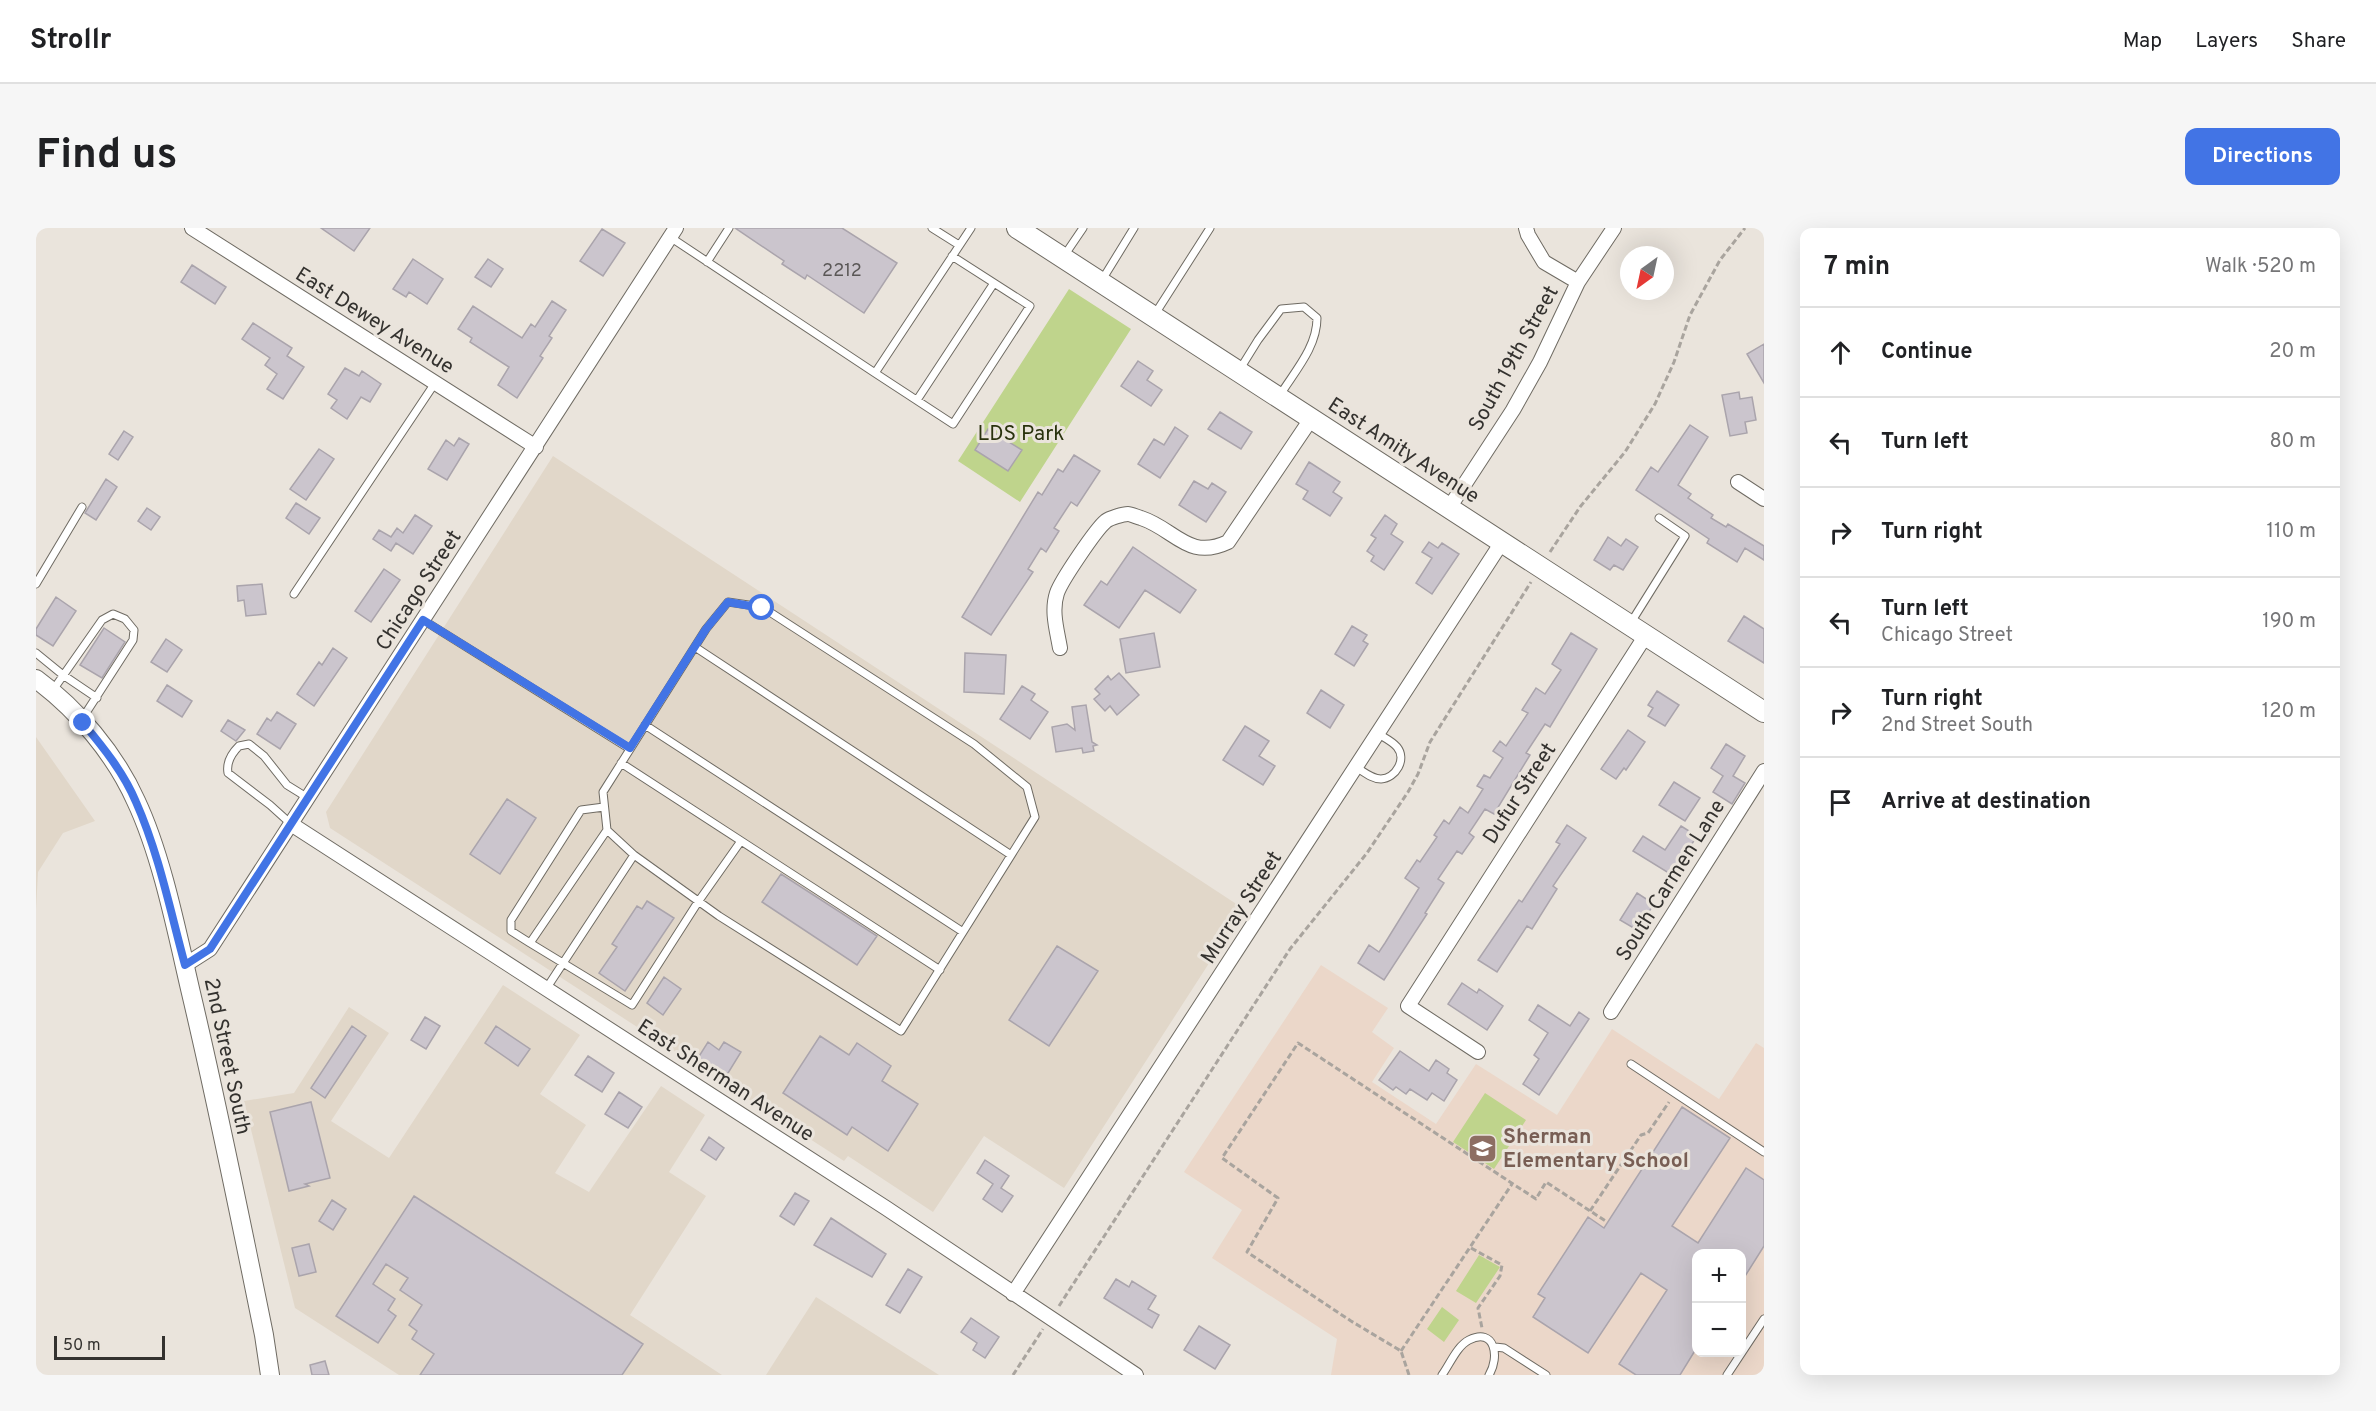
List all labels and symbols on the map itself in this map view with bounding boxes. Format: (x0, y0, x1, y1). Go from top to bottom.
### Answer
north arrow (1620, 246, 1674, 300)
house number: 2212 (822, 260, 862, 283)
street label: East Dewey Avenue (290, 262, 459, 381)
street label: South 19th Street (1463, 281, 1566, 436)
street label: East Amity Avenue (1322, 392, 1484, 510)
park label: LDS Park (978, 421, 1064, 448)
street label: Chicago Street (370, 525, 468, 656)
route start (748, 594, 774, 620)
route end (69, 709, 95, 735)
street label: Dufur Street (1477, 738, 1563, 850)
street label: South Carmen Lane (1611, 795, 1732, 967)
street label: Murray Street (1196, 846, 1289, 969)
street label: 2nd Street South (197, 975, 256, 1137)
street label: East Sherman Avenue (632, 1014, 819, 1149)
place label: Sherman Elementary School (1503, 1124, 1689, 1175)
school or university icon: Sherman Elementary School (1466, 1132, 1498, 1164)
scale bar (54, 1333, 165, 1360)

